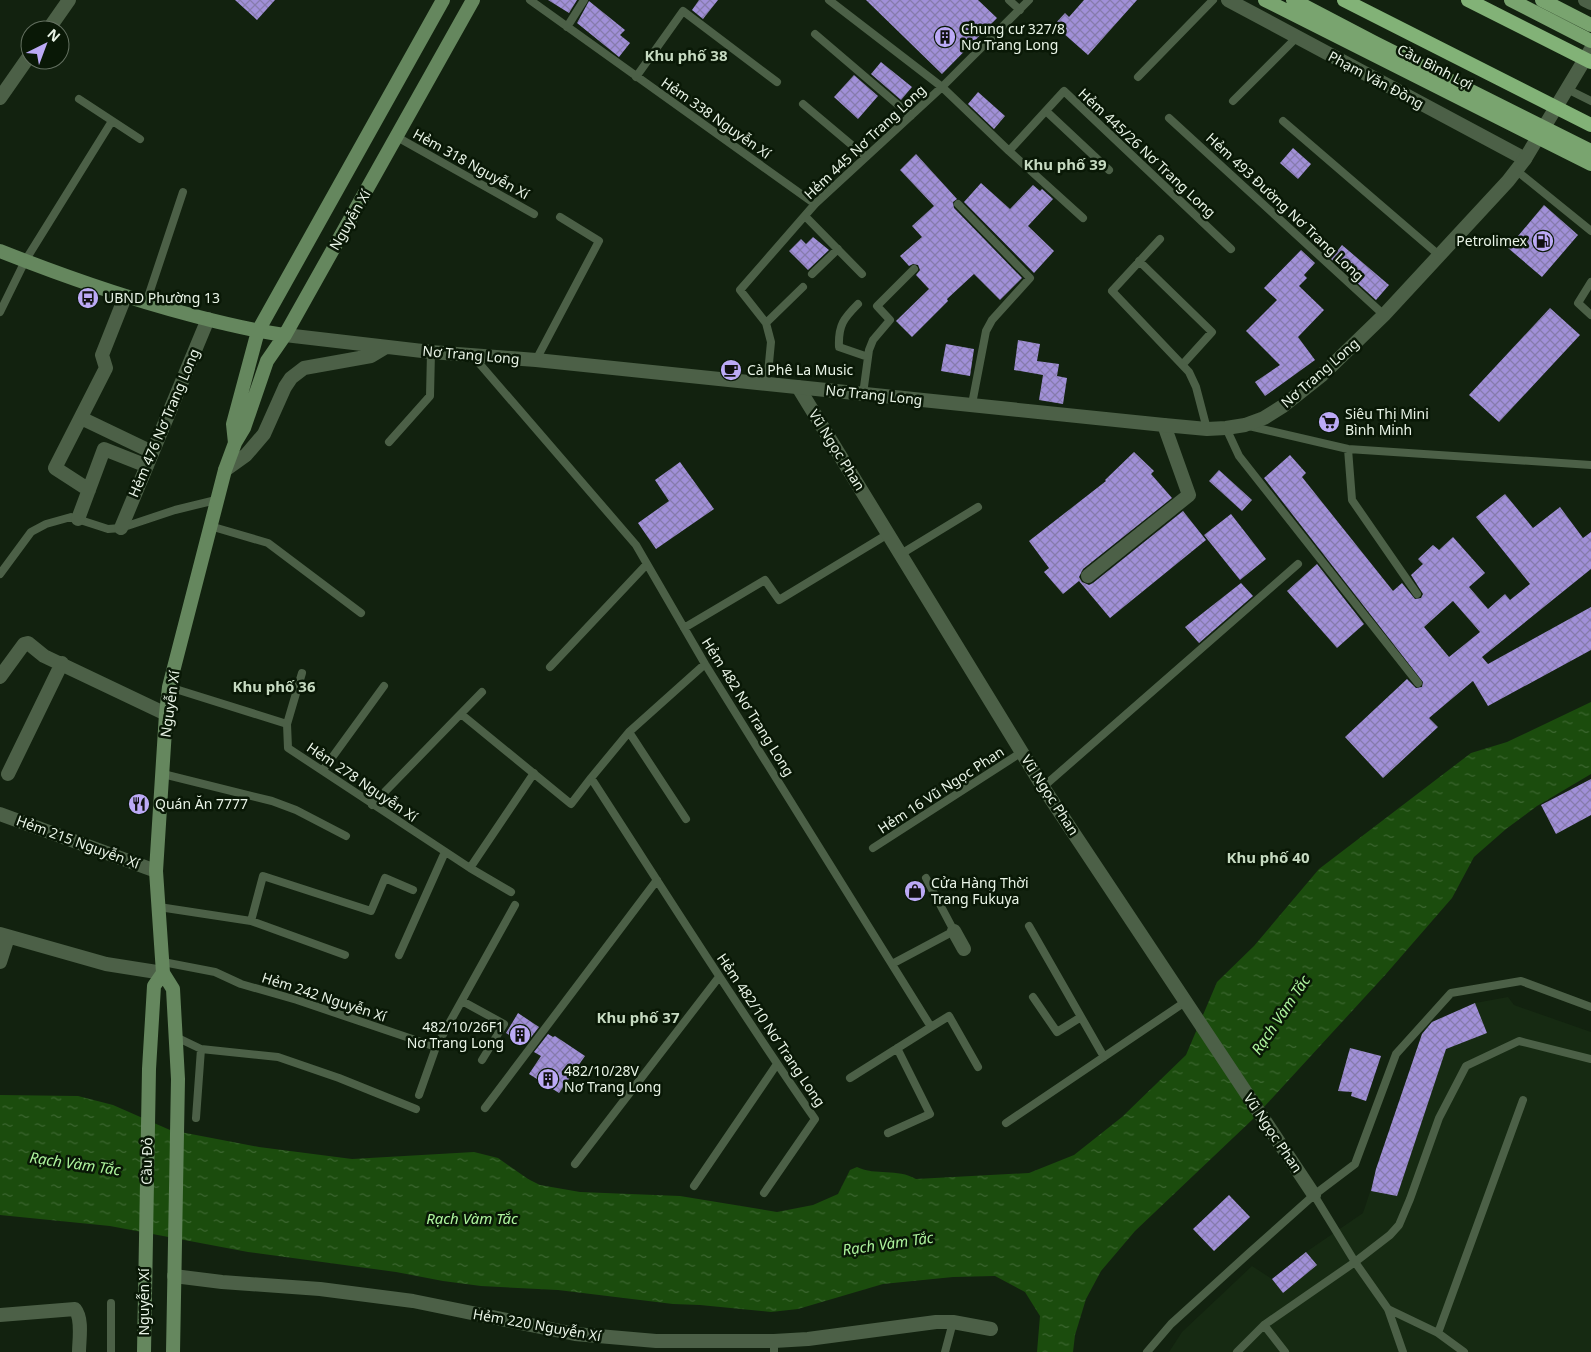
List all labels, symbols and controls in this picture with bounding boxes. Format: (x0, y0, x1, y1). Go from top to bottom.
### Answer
place label: Chung cư 327/8 Nơ Trang Long (961, 19, 1065, 54)
north arrow (20, 20, 70, 70)
text: N (43, 24, 65, 46)
building icon: Chung cư 327/8 Nơ Trang Long (933, 25, 957, 49)
street label: Cầu Bình Lợi (1394, 39, 1476, 94)
district label: Khu phố 38 (644, 45, 728, 65)
street label: Phạm Văn Đồng (1325, 46, 1427, 113)
street label: Hẻm 338 Nguyễn Xí (658, 73, 775, 163)
street label: Hẻm 445 Nơ Trang Long (800, 80, 930, 203)
street label: Hẻm 445/26 Nơ Trang Long (1075, 84, 1220, 221)
street label: Hẻm 318 Nguyễn Xí (410, 124, 533, 203)
street label: Hẻm 493 Đường Nơ Trang Long (1202, 128, 1368, 285)
district label: Khu phố 39 (1023, 154, 1107, 174)
street label: Nguyễn Xí (325, 186, 375, 254)
fuel station icon: Petrolimex (1531, 229, 1555, 253)
place label: Petrolimex (1456, 231, 1528, 250)
bus stop icon: UBND Phường 13 (76, 286, 100, 310)
place label: UBND Phường 13 (104, 288, 220, 307)
street label: Nơ Trang Long (1277, 334, 1363, 412)
street label: Nơ Trang Long (422, 341, 520, 368)
street label: Hẻm 476 Nơ Trang Long (124, 345, 204, 500)
cafe icon: Cà Phê La Music (719, 358, 743, 382)
place label: Cà Phê La Music (747, 360, 853, 379)
street label: Nơ Trang Long (825, 380, 923, 409)
place label: Siêu Thị Mini Bình Minh (1345, 404, 1429, 439)
street label: Vũ Ngọc Phan (805, 406, 870, 494)
supermarket icon: Siêu Thị Mini Bình Minh (1317, 410, 1341, 434)
street label: Hẻm 482 Nơ Trang Long (698, 634, 799, 780)
street label: Nguyễn Xí (155, 669, 184, 738)
district label: Khu phố 36 (232, 676, 316, 696)
street label: Hẻm 278 Nguyễn Xí (303, 737, 422, 826)
street label: Hẻm 16 Vũ Ngọc Phan (874, 742, 1008, 838)
street label: Vũ Ngọc Phan (1017, 751, 1084, 839)
restaurant icon: Quán Ăn 7777 (127, 792, 151, 816)
place label: Quán Ăn 7777 (155, 794, 248, 813)
street label: Hẻm 215 Nguyễn Xí (14, 810, 143, 873)
district label: Khu phố 40 (1226, 847, 1310, 867)
place label: Cửa Hàng Thời Trang Fukuya (931, 873, 1029, 908)
shop icon: Cửa Hàng Thời Trang Fukuya (903, 879, 927, 903)
street label: Hẻm 482/10 Nơ Trang Long (713, 949, 830, 1110)
street label: Hẻm 242 Nguyễn Xí (260, 967, 389, 1026)
water label: Rạch Vàm Tắc (1246, 971, 1314, 1058)
district label: Khu phố 37 (596, 1007, 680, 1027)
place label: 482/10/26F1 Nơ Trang Long (407, 1017, 504, 1052)
building icon: 482/10/26F1 Nơ Trang Long (508, 1023, 532, 1047)
place label: 482/10/28V Nơ Trang Long (564, 1061, 661, 1096)
building icon: 482/10/28V Nơ Trang Long (536, 1067, 560, 1091)
street label: Vũ Ngọc Phan (1240, 1089, 1307, 1176)
street label: Cầu Đỏ (137, 1137, 156, 1185)
water label: Rạch Vàm Tắc (28, 1147, 122, 1179)
water label: Rạch Vàm Tắc (426, 1208, 518, 1228)
water label: Rạch Vàm Tắc (841, 1227, 935, 1259)
street label: Nguyễn Xí (134, 1268, 153, 1336)
street label: Hẻm 220 Nguyễn Xí (472, 1304, 603, 1345)

